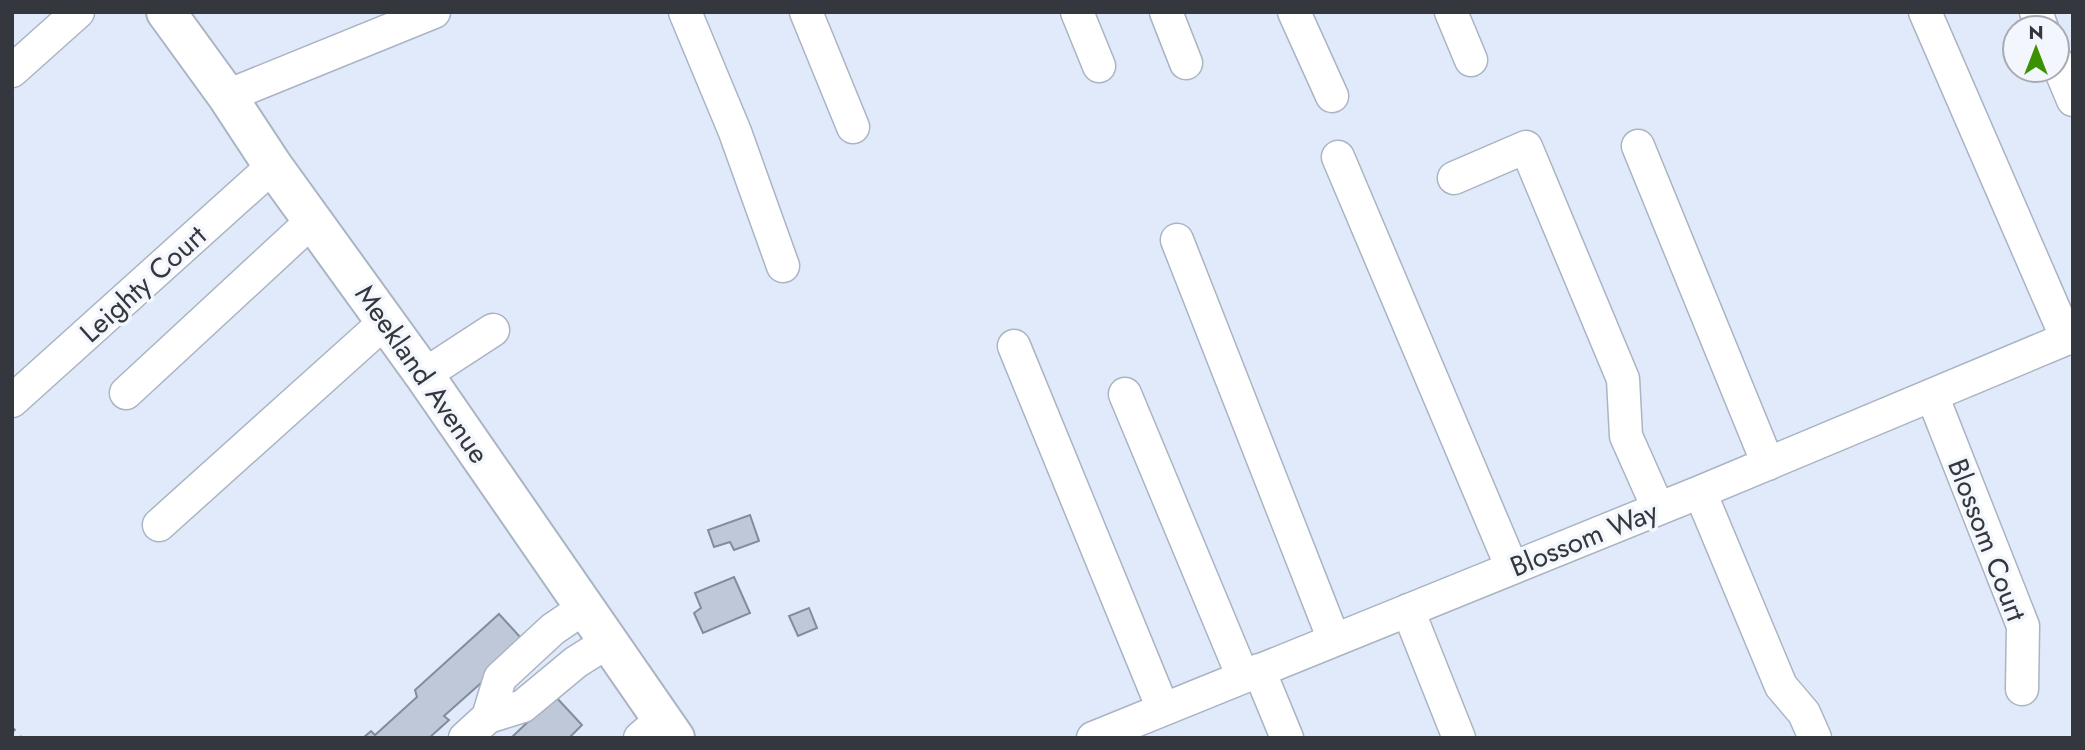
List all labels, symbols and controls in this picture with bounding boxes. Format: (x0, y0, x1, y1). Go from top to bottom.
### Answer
north arrow (2001, 14, 2071, 84)
text: N (2028, 19, 2044, 46)
street label: Leighty Court (71, 216, 216, 352)
street label: Meekland Avenue (345, 276, 499, 472)
street label: Blossom Court (1937, 453, 2037, 627)
street label: Blossom Way (1504, 491, 1665, 587)

